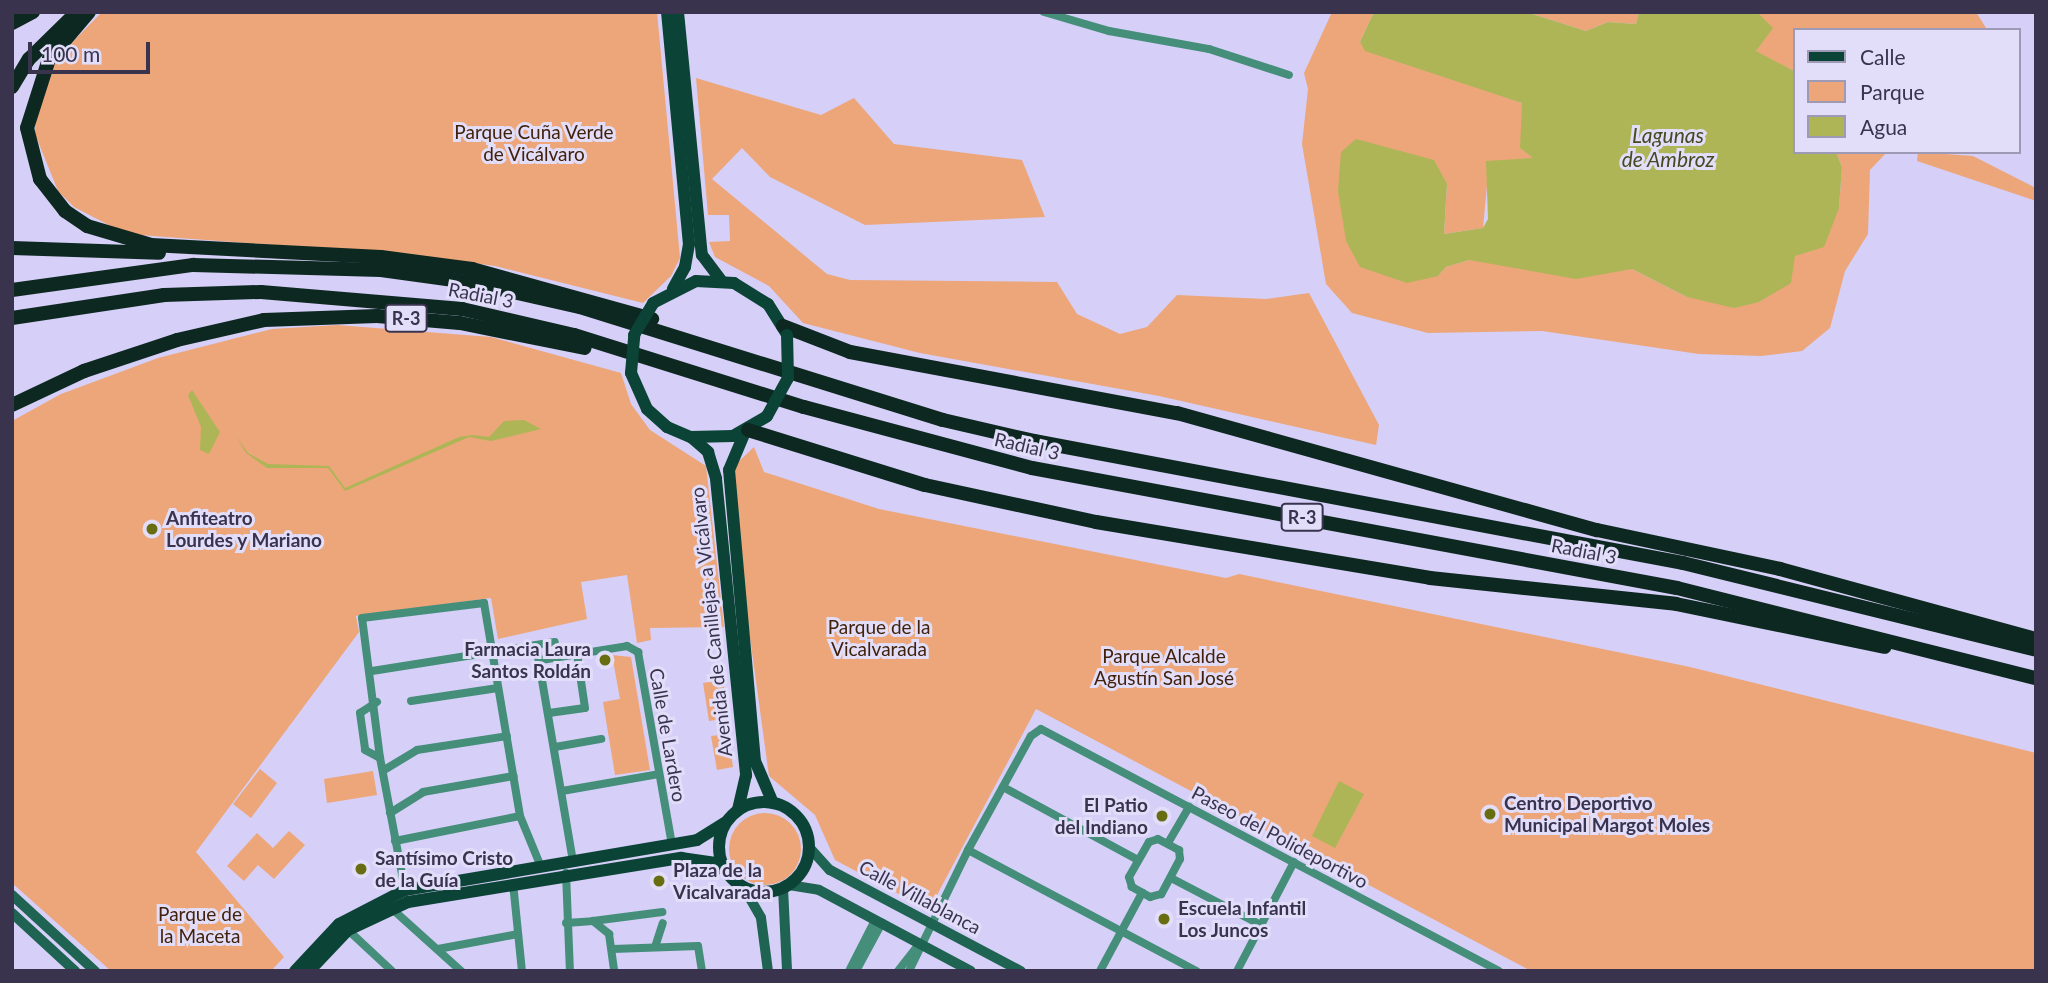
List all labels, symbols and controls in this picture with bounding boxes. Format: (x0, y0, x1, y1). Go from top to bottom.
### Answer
scale bar (32, 28, 154, 72)
legend (1792, 28, 2020, 154)
text: 100 m (41, 41, 100, 66)
text: Calle (1860, 44, 1905, 69)
text: Parque (1860, 79, 1925, 104)
text: Agua (1860, 114, 1907, 139)
park label: Parque Cuña Verde de Vicálvaro (454, 121, 614, 165)
water label: Lagunas de Ambroz (1621, 122, 1715, 172)
street label: Radial 3 (446, 277, 516, 313)
road number: R-3 (383, 304, 429, 332)
street label: Radial 3 (992, 427, 1062, 465)
street label: Avenida de Canillejas a Vicálvaro (685, 486, 737, 758)
road number: R-3 (1279, 503, 1325, 532)
place label: Anfiteatro Lourdes y Mariano (166, 507, 323, 551)
marker: Anfiteatro Lourdes y Mariano (144, 521, 160, 537)
street label: Radial 3 (1549, 533, 1619, 569)
park label: Parque de la Vicalvarada (828, 616, 930, 660)
place label: Farmacia Laura Santos Roldán (464, 638, 591, 682)
park label: Parque Alcalde Agustín San José (1094, 645, 1234, 689)
marker: Farmacia Laura Santos Roldán (597, 652, 613, 668)
street label: Calle de Lardero (645, 666, 691, 804)
street label: Paseo del Polideportivo (1188, 781, 1372, 893)
place label: Centro Deportivo Municipal Margot Moles (1504, 792, 1710, 836)
place label: El Patio del Indiano (1055, 794, 1148, 838)
marker: Centro Deportivo Municipal Margot Moles (1482, 806, 1498, 822)
marker: El Patio del Indiano (1154, 808, 1170, 824)
place label: Santísimo Cristo de la Guía (375, 847, 513, 891)
street label: Calle Villablanca (855, 855, 985, 939)
place label: Plaza de la Vicalvarada (673, 859, 771, 903)
marker: Santísimo Cristo de la Guía (353, 861, 369, 877)
marker: Plaza de la Vicalvarada (651, 873, 667, 889)
place label: Escuela Infantil Los Juncos (1178, 897, 1306, 941)
park label: Parque de la Maceta (158, 903, 242, 947)
marker: Escuela Infantil Los Juncos (1156, 911, 1172, 927)

